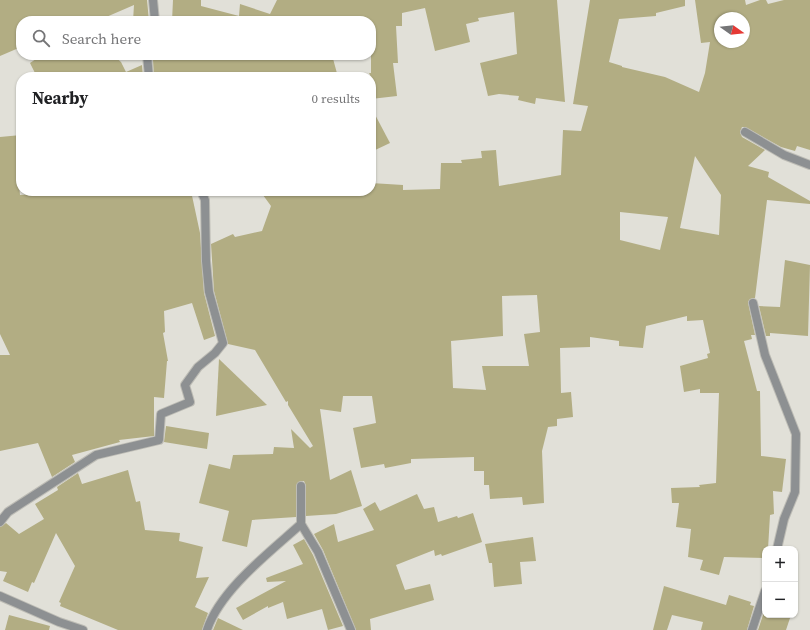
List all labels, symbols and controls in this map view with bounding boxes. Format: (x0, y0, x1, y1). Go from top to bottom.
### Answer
north arrow (714, 12, 750, 48)
search box (16, 16, 376, 60)
icon: search (30, 27, 52, 49)
text: Search here (62, 28, 141, 49)
text: Nearby (32, 86, 88, 110)
text: 0 results (312, 90, 360, 107)
map controls (762, 546, 798, 618)
button: + (762, 546, 798, 582)
button: − (762, 582, 798, 618)

